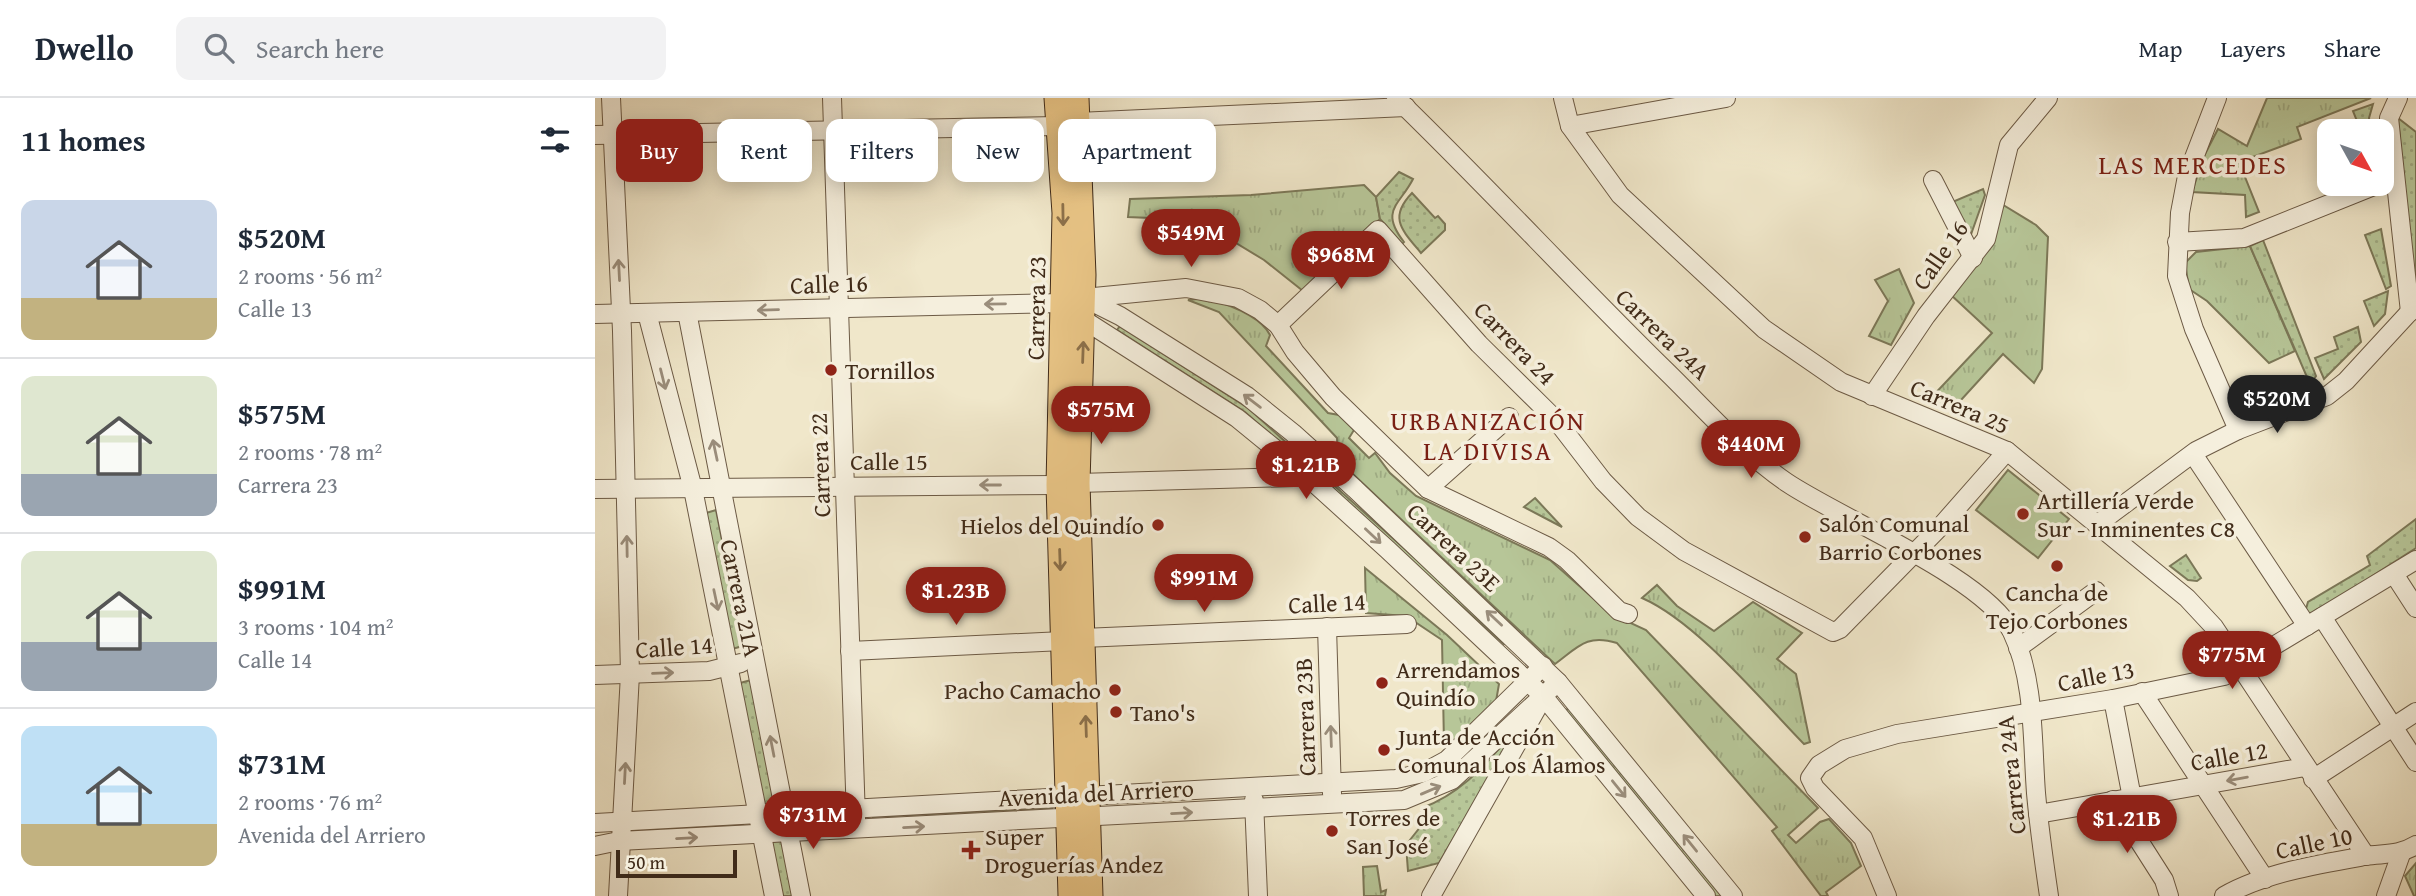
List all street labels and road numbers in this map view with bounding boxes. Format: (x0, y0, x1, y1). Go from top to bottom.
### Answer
street label: Calle 16 (1903, 213, 1977, 297)
street label: Carrera 23 (1018, 255, 1054, 361)
street label: Calle 16 (790, 265, 868, 303)
street label: Carrera 24A (1608, 280, 1718, 388)
street label: Carrera 24 (1466, 293, 1564, 393)
street label: Carrera 25 (1905, 369, 2015, 443)
street label: Carrera 22 (801, 412, 839, 518)
street label: Calle 15 (850, 444, 928, 479)
street label: Carrera 23E (1399, 494, 1509, 600)
street label: Carrera 21A (712, 536, 771, 660)
street label: Calle 14 (1287, 583, 1367, 623)
street label: Calle 14 (634, 627, 714, 667)
street label: Calle 13 (2055, 651, 2137, 701)
street label: Carrera 23B (1285, 657, 1325, 777)
street label: Carrera 24A (1987, 714, 2035, 836)
street label: Calle 12 (2188, 732, 2270, 780)
street label: Avenida del Arriero (997, 770, 1195, 816)
street label: Calle 10 (2272, 818, 2356, 868)

